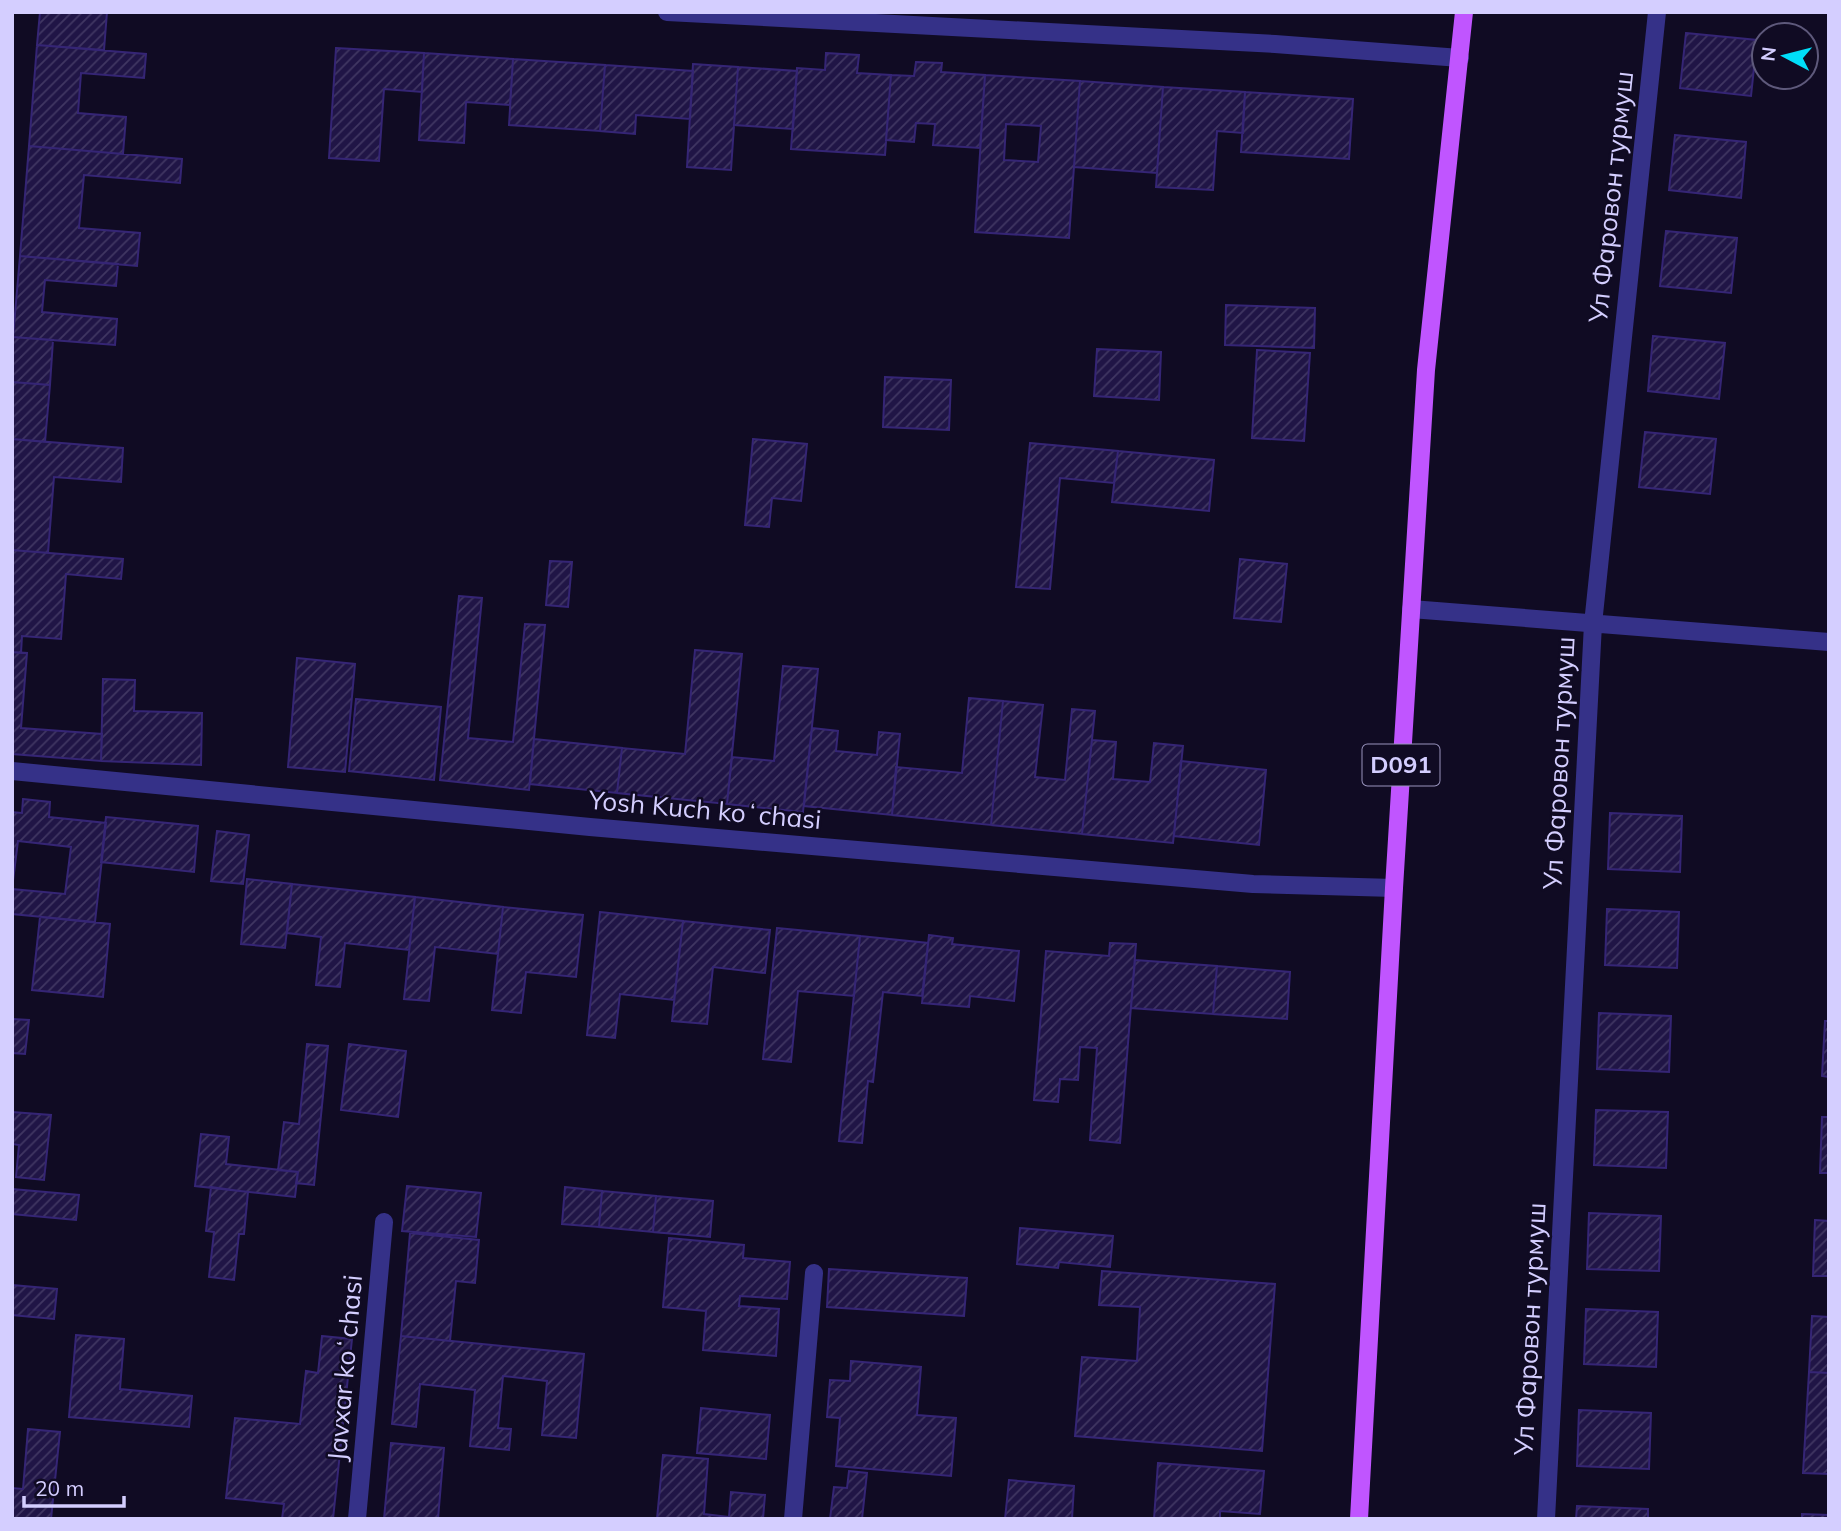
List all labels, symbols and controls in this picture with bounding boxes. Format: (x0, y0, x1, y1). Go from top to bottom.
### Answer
north arrow (1750, 21, 1820, 91)
text: N (1755, 45, 1781, 63)
street label: Ул Фаровон турмуш (1581, 69, 1640, 326)
street label: Ул Фаровон турмуш (1535, 636, 1582, 891)
road number: D091 (1362, 744, 1440, 786)
street label: Yosh Kuch koʻchasi (586, 783, 823, 836)
street label: Ул Фаровон турмуш (1506, 1202, 1553, 1457)
street label: Javxar koʻchasi (320, 1273, 369, 1462)
scale bar (24, 1464, 124, 1508)
text: 20 m (35, 1475, 84, 1501)

